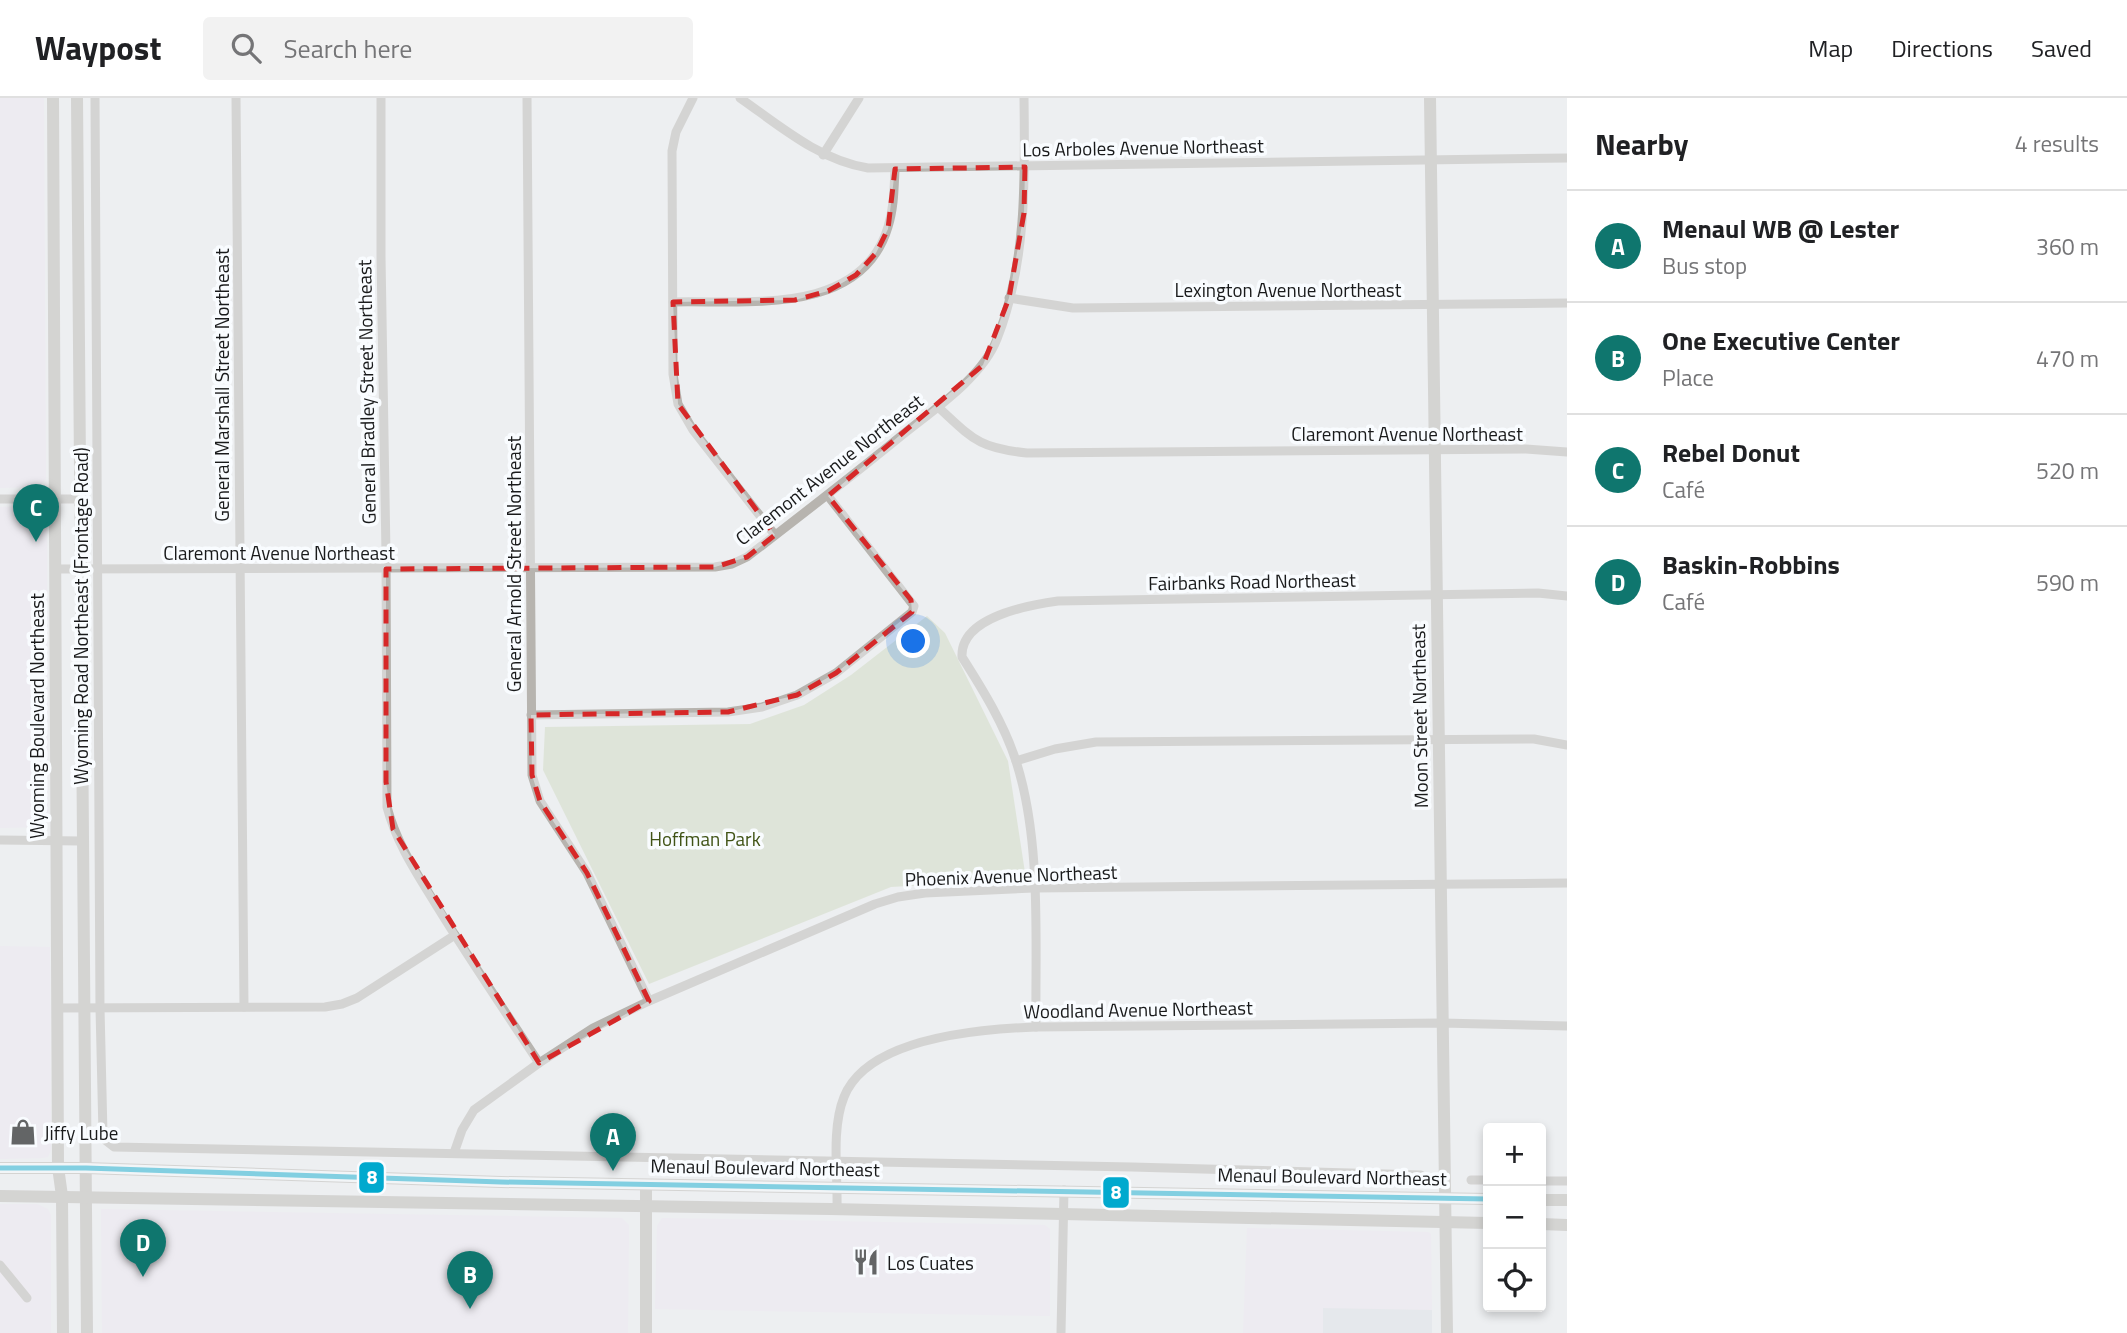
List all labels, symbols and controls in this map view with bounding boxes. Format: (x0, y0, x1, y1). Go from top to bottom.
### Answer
search box (203, 17, 693, 80)
text: Waypost (35, 23, 161, 73)
icon: search (227, 29, 265, 67)
text: Search here (283, 29, 412, 68)
text: Map (1808, 30, 1853, 66)
text: Directions (1891, 30, 1993, 66)
text: Saved (2031, 30, 2092, 66)
text: Nearby (1595, 121, 1688, 167)
text: 4 results (2015, 126, 2099, 161)
street label: Los Arboles Avenue Northeast (1022, 130, 1264, 164)
text: Menaul WB @ Lester (1662, 209, 1899, 248)
text: A (1611, 229, 1625, 264)
text: 360 m (2036, 229, 2099, 264)
street label: General Marshall Street Northeast (207, 248, 236, 522)
text: Bus stop (1662, 248, 1747, 283)
street label: General Bradley Street Northeast (349, 259, 383, 525)
street label: Lexington Avenue Northeast (1175, 275, 1402, 304)
text: One Executive Center (1662, 321, 1900, 360)
text: B (1611, 341, 1625, 376)
text: 470 m (2036, 341, 2099, 376)
text: Place (1662, 360, 1714, 395)
street label: Claremont Avenue Northeast (729, 386, 929, 552)
street label: Claremont Avenue Northeast (1291, 419, 1523, 448)
text: Rebel Donut (1662, 433, 1800, 472)
street label: General Arnold Street Northeast (499, 435, 528, 692)
street label: Wyoming Road Northeast (Frontage Road) (66, 447, 95, 785)
text: C (1612, 453, 1624, 488)
text: 520 m (2036, 453, 2099, 488)
text: Café (1662, 472, 1705, 507)
pin: C (13, 484, 59, 542)
street label: Claremont Avenue Northeast (163, 538, 395, 567)
text: Baskin-Robbins (1662, 545, 1840, 584)
street label: Fairbanks Road Northeast (1148, 565, 1356, 597)
text: D (1611, 565, 1625, 600)
text: 590 m (2036, 565, 2099, 600)
text: Café (1662, 584, 1705, 619)
street label: Wyoming Boulevard Northeast (22, 593, 51, 839)
street label: Moon Street Northeast (1403, 623, 1435, 808)
your location (896, 624, 930, 658)
park label: Hoffman Park (649, 824, 761, 853)
street label: Phoenix Avenue Northeast (904, 857, 1118, 893)
street label: Woodland Avenue Northeast (1023, 992, 1253, 1025)
pin: A (590, 1113, 636, 1171)
shop icon: Jiffy Lube (8, 1117, 38, 1147)
place label: Jiffy Lube (44, 1118, 118, 1147)
map controls (1483, 1123, 1546, 1312)
button: + (1483, 1123, 1546, 1186)
street label: Menaul Boulevard Northeast (650, 1151, 880, 1184)
street label: Menaul Boulevard Northeast (1217, 1160, 1447, 1193)
line badge: 8 (358, 1161, 385, 1194)
text: 8 (367, 1162, 378, 1191)
line badge: 8 (1102, 1176, 1130, 1209)
text: 8 (1111, 1177, 1122, 1206)
button: − (1483, 1186, 1546, 1249)
pin: D (120, 1219, 166, 1277)
restaurant icon: Los Cuates (851, 1247, 881, 1277)
place label: Los Cuates (887, 1248, 974, 1277)
button: locate (1483, 1249, 1546, 1312)
pin: B (447, 1251, 493, 1309)

